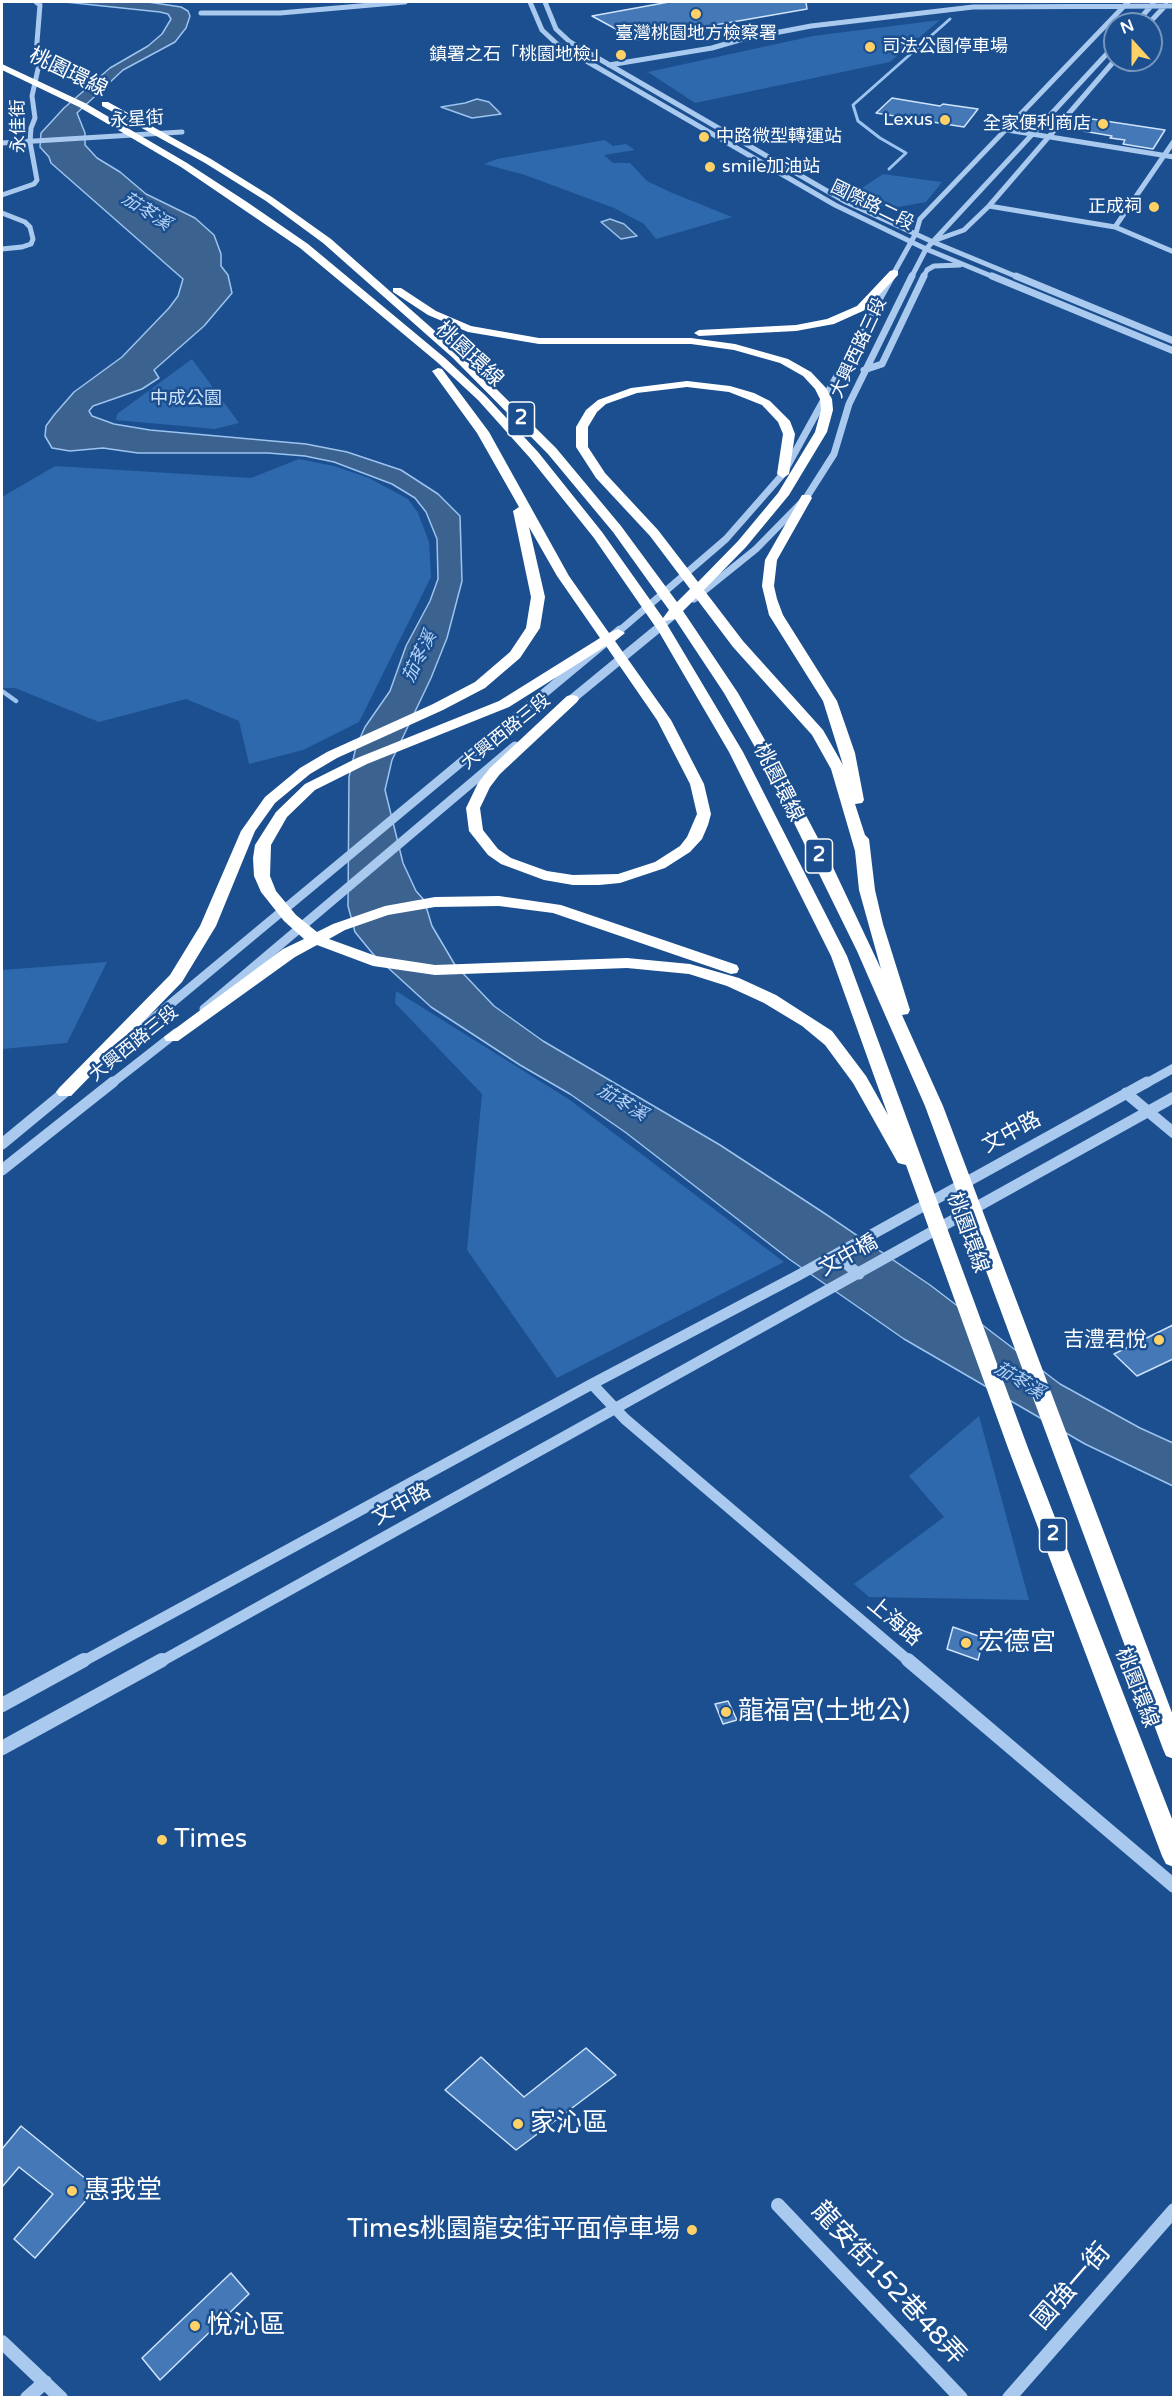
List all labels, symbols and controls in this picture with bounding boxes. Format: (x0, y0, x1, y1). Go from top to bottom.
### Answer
marker: 臺灣桃園地方檢察署 (689, 7, 703, 21)
north arrow (1103, 12, 1163, 72)
text: N (1118, 15, 1137, 39)
place label: 臺灣桃園地方檢察署 (615, 23, 777, 45)
place label: 司法公園停車場 (882, 36, 1008, 58)
marker: 司法公園停車場 (863, 40, 877, 54)
street label: 桃園環線 (25, 43, 111, 103)
place label: 鎮署之石「桃園地檢」 (429, 44, 609, 66)
marker: 鎮署之石「桃園地檢」 (614, 48, 628, 62)
street label: 永佳街 (8, 99, 30, 153)
street label: 永星街 (109, 107, 165, 133)
place label: Lexus (883, 109, 933, 131)
marker: Lexus (938, 113, 952, 127)
place label: 全家便利商店 (983, 113, 1091, 135)
marker: 全家便利商店 (1096, 117, 1110, 131)
place label: 中路微型轉運站 (716, 126, 842, 148)
marker: 中路微型轉運站 (697, 130, 711, 144)
place label: smile加油站 (722, 156, 820, 178)
marker: smile加油站 (703, 160, 717, 174)
street label: 國際路二段 (827, 177, 917, 235)
water label: 茄苳溪 (117, 188, 175, 236)
place label: 正成祠 (1088, 196, 1142, 218)
marker: 正成祠 (1147, 200, 1161, 214)
street label: 大興西路三段 (826, 294, 892, 402)
street label: 桃園環線 (430, 317, 508, 393)
park label: 中成公園 (150, 388, 222, 410)
road number: 2 (508, 402, 534, 436)
water label: 茄苳溪 (398, 628, 442, 686)
street label: 大興西路三段 (457, 690, 555, 774)
street label: 桃園環線 (748, 740, 808, 826)
road number: 2 (806, 839, 832, 873)
street label: 大興西路三段 (85, 1002, 183, 1086)
water label: 茄苳溪 (593, 1080, 651, 1126)
street label: 文中路 (978, 1107, 1046, 1159)
street label: 桃園環線 (941, 1189, 993, 1277)
street label: 文中橋 (815, 1230, 883, 1282)
place label: 吉澧君悅 (1063, 1327, 1147, 1353)
marker: 吉澧君悅 (1152, 1333, 1166, 1347)
water label: 茄苳溪 (990, 1358, 1048, 1404)
street label: 文中路 (368, 1479, 436, 1531)
road number: 2 (1040, 1518, 1066, 1552)
street label: 上海路 (862, 1592, 926, 1652)
place label: 宏德宮 (978, 1627, 1056, 1659)
marker: 宏德宮 (959, 1636, 973, 1650)
street label: 桃園環線 (1109, 1644, 1163, 1732)
place label: 龍福宮(土地公) (738, 1696, 910, 1728)
marker: 龍福宮(土地公) (719, 1705, 733, 1719)
place label: Times (174, 1824, 247, 1856)
marker: Times (155, 1833, 169, 1847)
place label: 家沁區 (530, 2108, 608, 2140)
marker: 家沁區 (511, 2117, 525, 2131)
place label: 惠我堂 (84, 2175, 162, 2207)
marker: 惠我堂 (65, 2184, 79, 2198)
street label: 龍安街152巷48弄 (804, 2196, 972, 2372)
place label: Times桃園龍安街平面停車場 (347, 2214, 680, 2246)
marker: Times桃園龍安街平面停車場 (685, 2223, 699, 2237)
street label: 國強一街 (1026, 2238, 1118, 2336)
place label: 悅沁區 (207, 2310, 285, 2342)
marker: 悅沁區 (188, 2319, 202, 2333)

